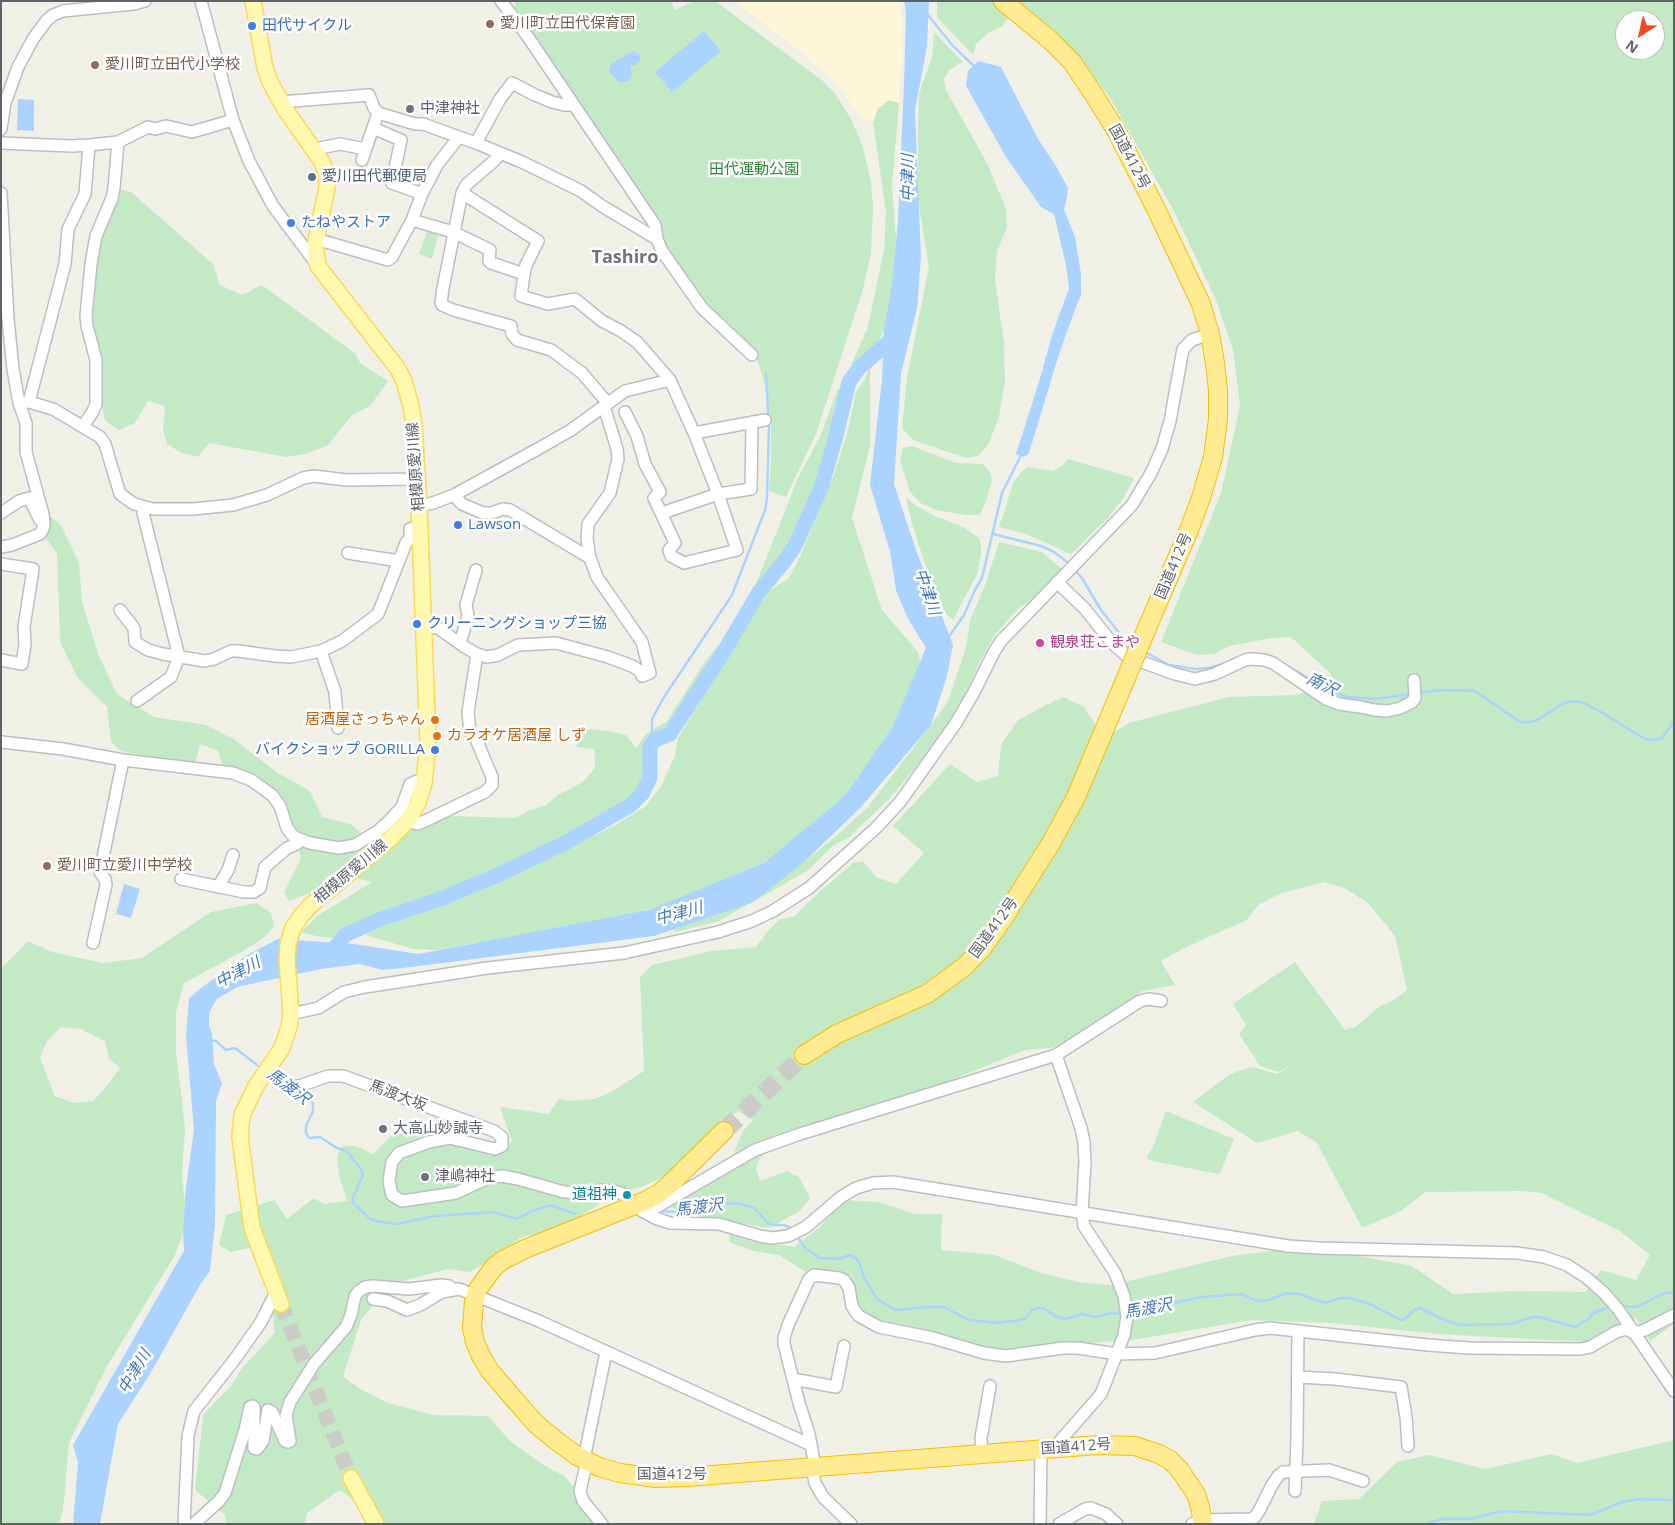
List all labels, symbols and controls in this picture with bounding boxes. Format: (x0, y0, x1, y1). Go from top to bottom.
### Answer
north arrow (1615, 10, 1665, 60)
place label: 愛川町立田代保育園 (500, 15, 635, 33)
place label: 田代サイクル (262, 17, 352, 35)
marker: 愛川町立田代保育園 (484, 18, 496, 30)
marker: 田代サイクル (246, 20, 258, 32)
text: N (1622, 36, 1642, 58)
place label: 愛川町立田代小学校 (105, 56, 240, 74)
marker: 愛川町立田代小学校 (89, 59, 101, 71)
place label: 中津神社 (420, 100, 480, 118)
marker: 中津神社 (404, 103, 416, 115)
street label: 国道412号 (1104, 122, 1154, 192)
water label: 中津川 (898, 154, 918, 202)
park label: 田代運動公園 (709, 161, 799, 179)
place label: 愛川田代郵便局 (322, 168, 427, 186)
marker: 愛川田代郵便局 (306, 171, 318, 183)
place label: たねやストア (301, 214, 391, 232)
marker: たねやストア (285, 217, 297, 229)
district label: Tashiro (592, 247, 658, 269)
street label: 相模原愛川線 (404, 421, 428, 513)
place label: Lawson (468, 516, 521, 534)
marker: Lawson (452, 519, 464, 531)
street label: 国道412号 (1152, 530, 1196, 602)
water label: 中津川 (910, 566, 944, 618)
place label: クリーニングショップ三協 (427, 615, 607, 633)
marker: クリーニングショップ三協 (411, 618, 423, 630)
place label: 観泉荘こまや (1050, 634, 1140, 652)
marker: 観泉荘こまや (1034, 637, 1046, 649)
water label: 南沢 (1303, 669, 1341, 701)
place label: 居酒屋さっちゃん (305, 711, 425, 729)
marker: 居酒屋さっちゃん (429, 714, 441, 726)
place label: カラオケ居酒屋 しず (447, 727, 586, 745)
marker: カラオケ居酒屋 しず (431, 730, 443, 742)
place label: バイクショップ GORILLA (255, 741, 425, 759)
marker: バイクショップ GORILLA (429, 744, 441, 756)
street label: 相模原愛川線 (311, 836, 391, 908)
place label: 愛川町立愛川中学校 (57, 857, 192, 875)
marker: 愛川町立愛川中学校 (41, 860, 53, 872)
street label: 国道412号 (966, 894, 1022, 962)
water label: 中津川 (653, 899, 705, 929)
water label: 中津川 (212, 953, 264, 993)
water label: 馬渡沢 (263, 1065, 313, 1109)
street label: 馬渡大坂 (367, 1077, 429, 1115)
place label: 大高山妙誠寺 (393, 1120, 483, 1138)
marker: 大高山妙誠寺 (377, 1123, 389, 1135)
place label: 津嶋神社 (435, 1168, 495, 1186)
marker: 津嶋神社 (419, 1171, 431, 1183)
place label: 道祖神 (572, 1186, 617, 1204)
marker: 道祖神 (621, 1189, 633, 1201)
water label: 馬渡沢 (674, 1196, 724, 1220)
water label: 馬渡沢 (1123, 1295, 1173, 1323)
water label: 中津川 (114, 1346, 156, 1398)
street label: 国道412号 (1040, 1436, 1112, 1458)
street label: 国道412号 (637, 1466, 707, 1484)

